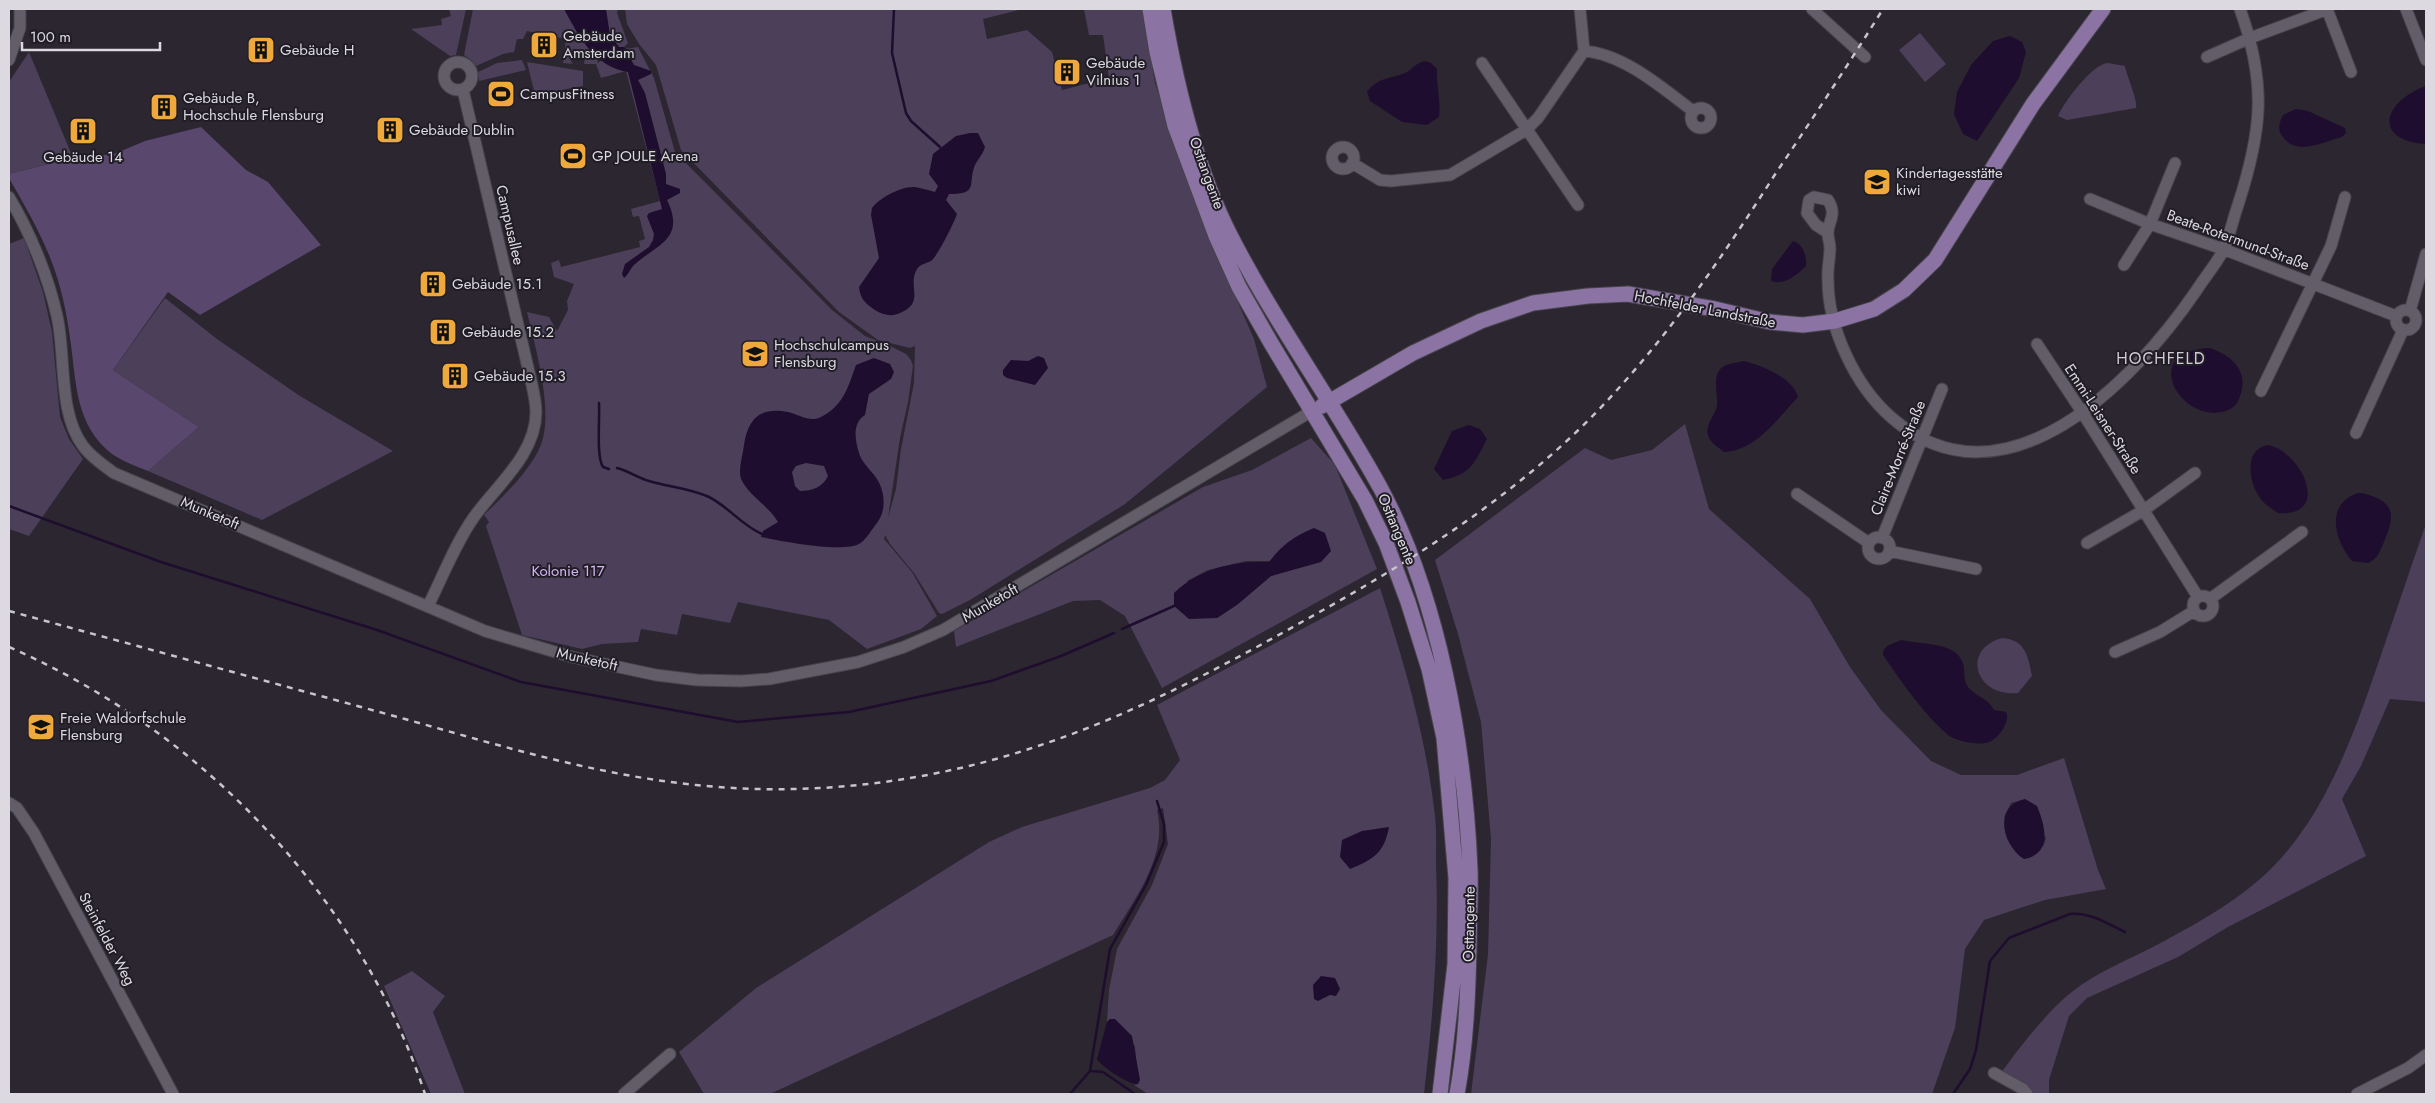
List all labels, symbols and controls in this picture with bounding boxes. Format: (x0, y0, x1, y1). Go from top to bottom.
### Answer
scale bar (22, 20, 160, 52)
place label: Gebäude Amsterdam (563, 25, 635, 64)
text: 100 m (30, 26, 71, 48)
building icon: Gebäude Amsterdam (529, 30, 559, 60)
building icon: Gebäude H (246, 35, 276, 65)
place label: Gebäude H (280, 39, 355, 61)
place label: Gebäude Vilnius 1 (1086, 52, 1146, 91)
building icon: Gebäude Vilnius 1 (1052, 57, 1082, 87)
sports icon: CampusFitness (486, 79, 516, 109)
place label: CampusFitness (520, 83, 614, 105)
place label: Gebäude B, Hochschule Flensburg (183, 87, 324, 126)
building icon: Gebäude B, Hochschule Flensburg (149, 92, 179, 122)
building icon: Gebäude Dublin (375, 115, 405, 145)
building icon: Gebäude 14 (68, 116, 98, 146)
place label: Gebäude Dublin (409, 119, 515, 141)
street label: Osttangente (1184, 134, 1230, 213)
sports icon: GP JOULE Arena (558, 141, 588, 171)
place label: GP JOULE Arena (592, 145, 698, 167)
place label: Gebäude 14 (43, 146, 123, 168)
place label: Kindertagesstätte kiwi (1896, 162, 2003, 201)
school or university icon: Kindertagesstätte kiwi (1862, 167, 1892, 197)
street label: Campusallee (490, 183, 530, 267)
street label: Beate-Rotermund-Straße (2164, 204, 2313, 276)
building icon: Gebäude 15.1 (418, 269, 448, 299)
place label: Gebäude 15.1 (452, 273, 542, 295)
street label: Hochfelder Landstraße (1632, 284, 1778, 334)
building icon: Gebäude 15.2 (428, 317, 458, 347)
place label: Gebäude 15.2 (462, 321, 554, 343)
place label: Hochschulcampus Flensburg (774, 334, 889, 373)
school or university icon: Hochschulcampus Flensburg (740, 339, 770, 369)
district label: HOCHFELD (2116, 347, 2206, 370)
street label: Emmi-Leisner-Straße (2059, 360, 2147, 479)
building icon: Gebäude 15.3 (440, 361, 470, 391)
place label: Gebäude 15.3 (474, 365, 566, 387)
street label: Claire-Morré-Straße (1865, 397, 1931, 519)
street label: Osttangente (1372, 490, 1422, 568)
street label: Munketoft (177, 491, 243, 535)
park label: Kolonie 117 (531, 560, 605, 582)
street label: Munketoft (958, 578, 1023, 628)
street label: Munketoft (554, 641, 620, 677)
place label: Freie Waldorfschule Flensburg (60, 707, 187, 746)
school or university icon: Freie Waldorfschule Flensburg (26, 712, 56, 742)
street label: Osttangente (1457, 886, 1481, 962)
street label: Steinfelder Weg (73, 889, 141, 989)

